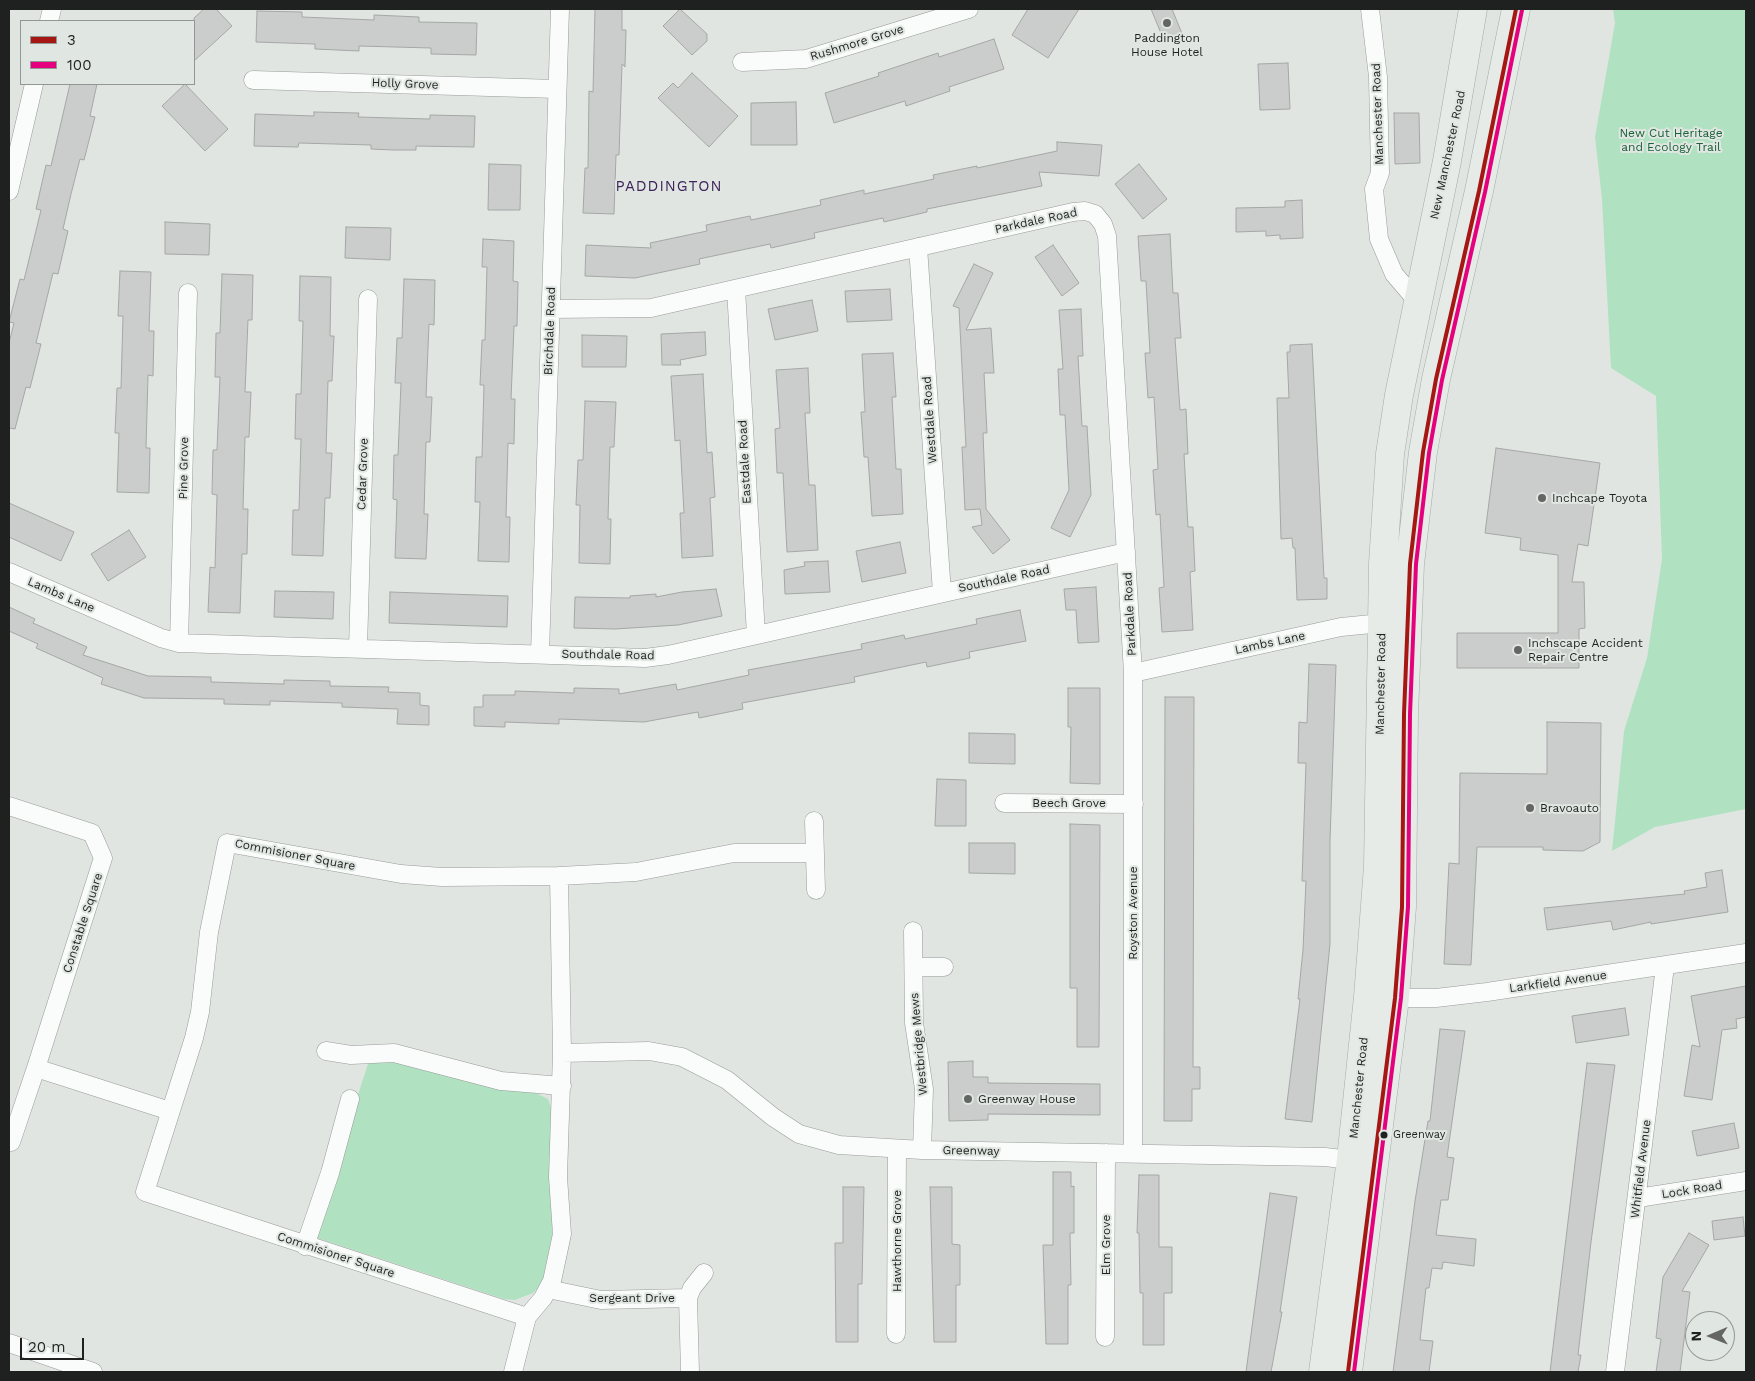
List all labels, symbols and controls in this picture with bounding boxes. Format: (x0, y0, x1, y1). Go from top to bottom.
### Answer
marker: Paddington House Hotel (1161, 17, 1173, 29)
legend (20, 20, 195, 85)
street label: Rushmore Grove (808, 22, 906, 64)
text: 3 (67, 31, 76, 49)
place label: Paddington House Hotel (1131, 31, 1203, 59)
text: 100 (67, 56, 92, 74)
street label: Manchester Road (1369, 63, 1387, 165)
street label: Holly Grove (371, 76, 439, 92)
street label: New Manchester Road (1427, 89, 1469, 221)
park label: New Cut Heritage and Ecology Trail (1619, 126, 1723, 154)
district label: PADDINGTON (614, 178, 724, 196)
street label: Parkdale Road (993, 205, 1079, 237)
street label: Birchdale Road (541, 287, 559, 375)
street label: Westdale Road (920, 376, 940, 464)
street label: Eastdale Road (736, 420, 754, 504)
street label: Pine Grove (176, 437, 192, 499)
street label: Cedar Grove (355, 438, 371, 510)
place label: Inchcape Toyota (1552, 491, 1647, 505)
marker: Inchcape Toyota (1536, 492, 1548, 504)
street label: Southdale Road (957, 562, 1051, 596)
street label: Parkdale Road (1121, 572, 1139, 656)
street label: Lambs Lane (25, 574, 97, 616)
street label: Lambs Lane (1233, 629, 1307, 657)
street label: Manchester Road (1373, 633, 1389, 735)
place label: Inchscape Accident Repair Centre (1528, 636, 1643, 664)
marker: Inchscape Accident Repair Centre (1512, 644, 1524, 656)
street label: Southdale Road (561, 647, 655, 663)
street label: Beech Grove (1032, 796, 1106, 810)
place label: Bravoauto (1540, 801, 1599, 815)
marker: Bravoauto (1524, 802, 1536, 814)
street label: Commisioner Square (233, 836, 357, 874)
street label: Royston Avenue (1126, 866, 1140, 960)
street label: Constable Square (60, 871, 106, 975)
street label: Larkfield Avenue (1508, 968, 1608, 996)
street label: Westbridge Mews (907, 992, 931, 1096)
street label: Manchester Road (1347, 1037, 1371, 1139)
place label: Greenway House (978, 1092, 1076, 1106)
marker: Greenway House (962, 1093, 974, 1105)
street label: Whitfield Avenue (1628, 1119, 1654, 1219)
place label: Greenway (1393, 1128, 1445, 1142)
marker: Greenway (1379, 1130, 1389, 1140)
street label: Greenway (942, 1143, 1000, 1159)
street label: Lock Road (1661, 1178, 1723, 1202)
street label: Hawthorne Grove (890, 1190, 904, 1292)
street label: Elm Grove (1099, 1215, 1113, 1275)
street label: Commisioner Square (275, 1229, 397, 1281)
street label: Sergeant Drive (589, 1291, 675, 1305)
north arrow (1685, 1311, 1735, 1361)
scale bar (22, 1328, 86, 1360)
text: N (1688, 1331, 1704, 1342)
text: 20 m (28, 1338, 66, 1356)

